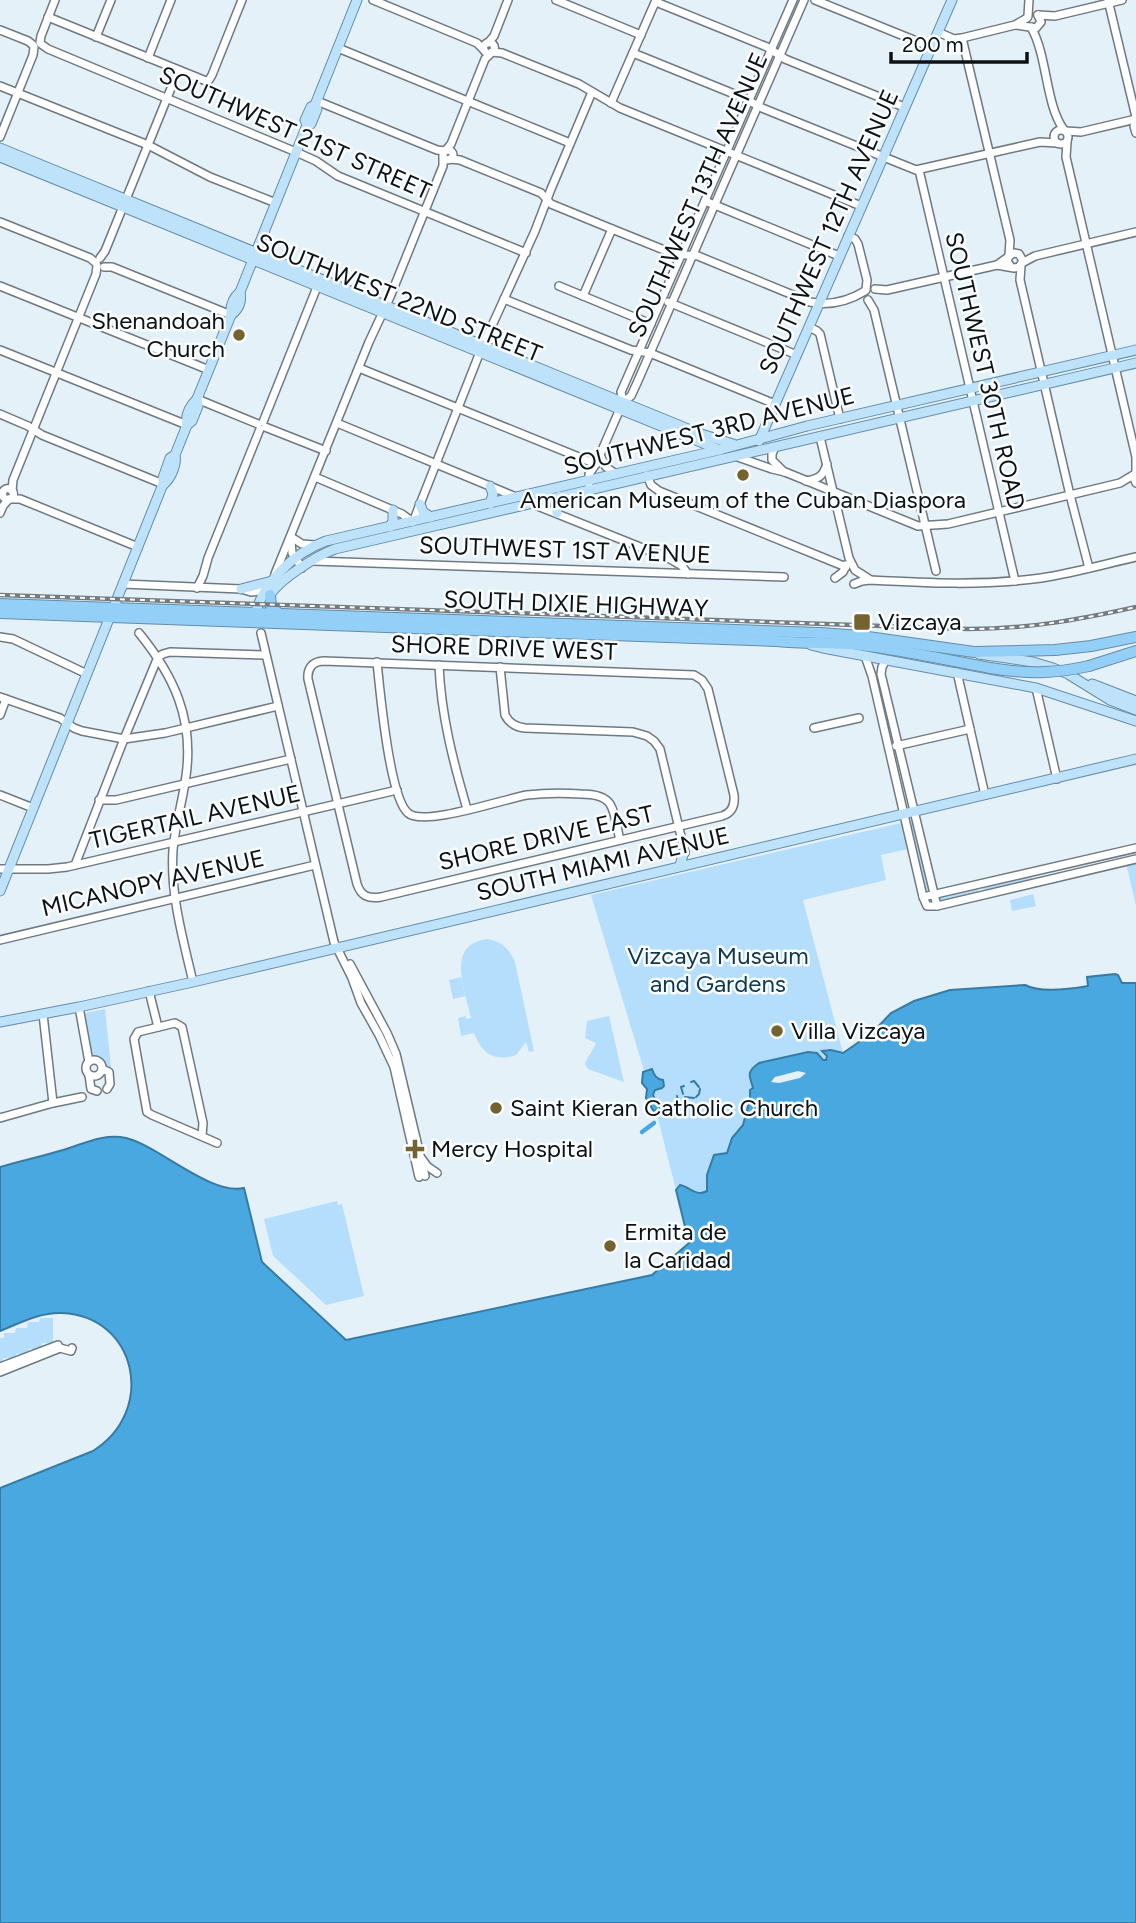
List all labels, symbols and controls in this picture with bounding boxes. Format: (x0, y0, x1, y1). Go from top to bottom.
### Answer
scale bar (891, 21, 1028, 65)
text: 200 m (902, 32, 964, 57)
street label: SOUTHWEST 13TH AVENUE (622, 48, 774, 342)
street label: SOUTHWEST 21ST STREET (155, 59, 436, 206)
street label: SOUTHWEST 12TH AVENUE (752, 85, 905, 379)
street label: SOUTHWEST 22ND STREET (252, 227, 546, 368)
street label: SOUTHWEST 30TH ROAD (939, 229, 1032, 513)
place label: Shenandoah Church (91, 306, 225, 363)
marker: Shenandoah Church (231, 327, 247, 343)
street label: SOUTHWEST 3RD AVENUE (560, 380, 857, 481)
marker: American Museum of the Cuban Diaspora (735, 467, 751, 483)
place label: American Museum of the Cuban Diaspora (520, 485, 966, 514)
street label: SOUTHWEST 1ST AVENUE (419, 530, 712, 569)
street label: SOUTH DIXIE HIGHWAY (443, 584, 710, 623)
place label: Vizcaya (878, 607, 962, 636)
marker: Vizcaya (852, 612, 872, 632)
street label: SHORE DRIVE WEST (390, 629, 618, 666)
street label: TIGERTAIL AVENUE (87, 778, 303, 855)
street label: SHORE DRIVE EAST (436, 799, 656, 876)
street label: SOUTH MIAMI AVENUE (473, 820, 732, 907)
street label: MICANOPY AVENUE (39, 843, 267, 922)
park label: Vizcaya Museum and Gardens (627, 941, 809, 998)
place label: Villa Vizcaya (791, 1016, 926, 1045)
marker: Villa Vizcaya (769, 1023, 785, 1039)
place label: Saint Kieran Catholic Church (510, 1093, 818, 1122)
marker: Saint Kieran Catholic Church (488, 1100, 504, 1116)
place label: Mercy Hospital (431, 1134, 593, 1163)
marker: Mercy Hospital (405, 1139, 425, 1159)
place label: Ermita de la Caridad (624, 1217, 731, 1274)
marker: Ermita de la Caridad (602, 1238, 618, 1254)

